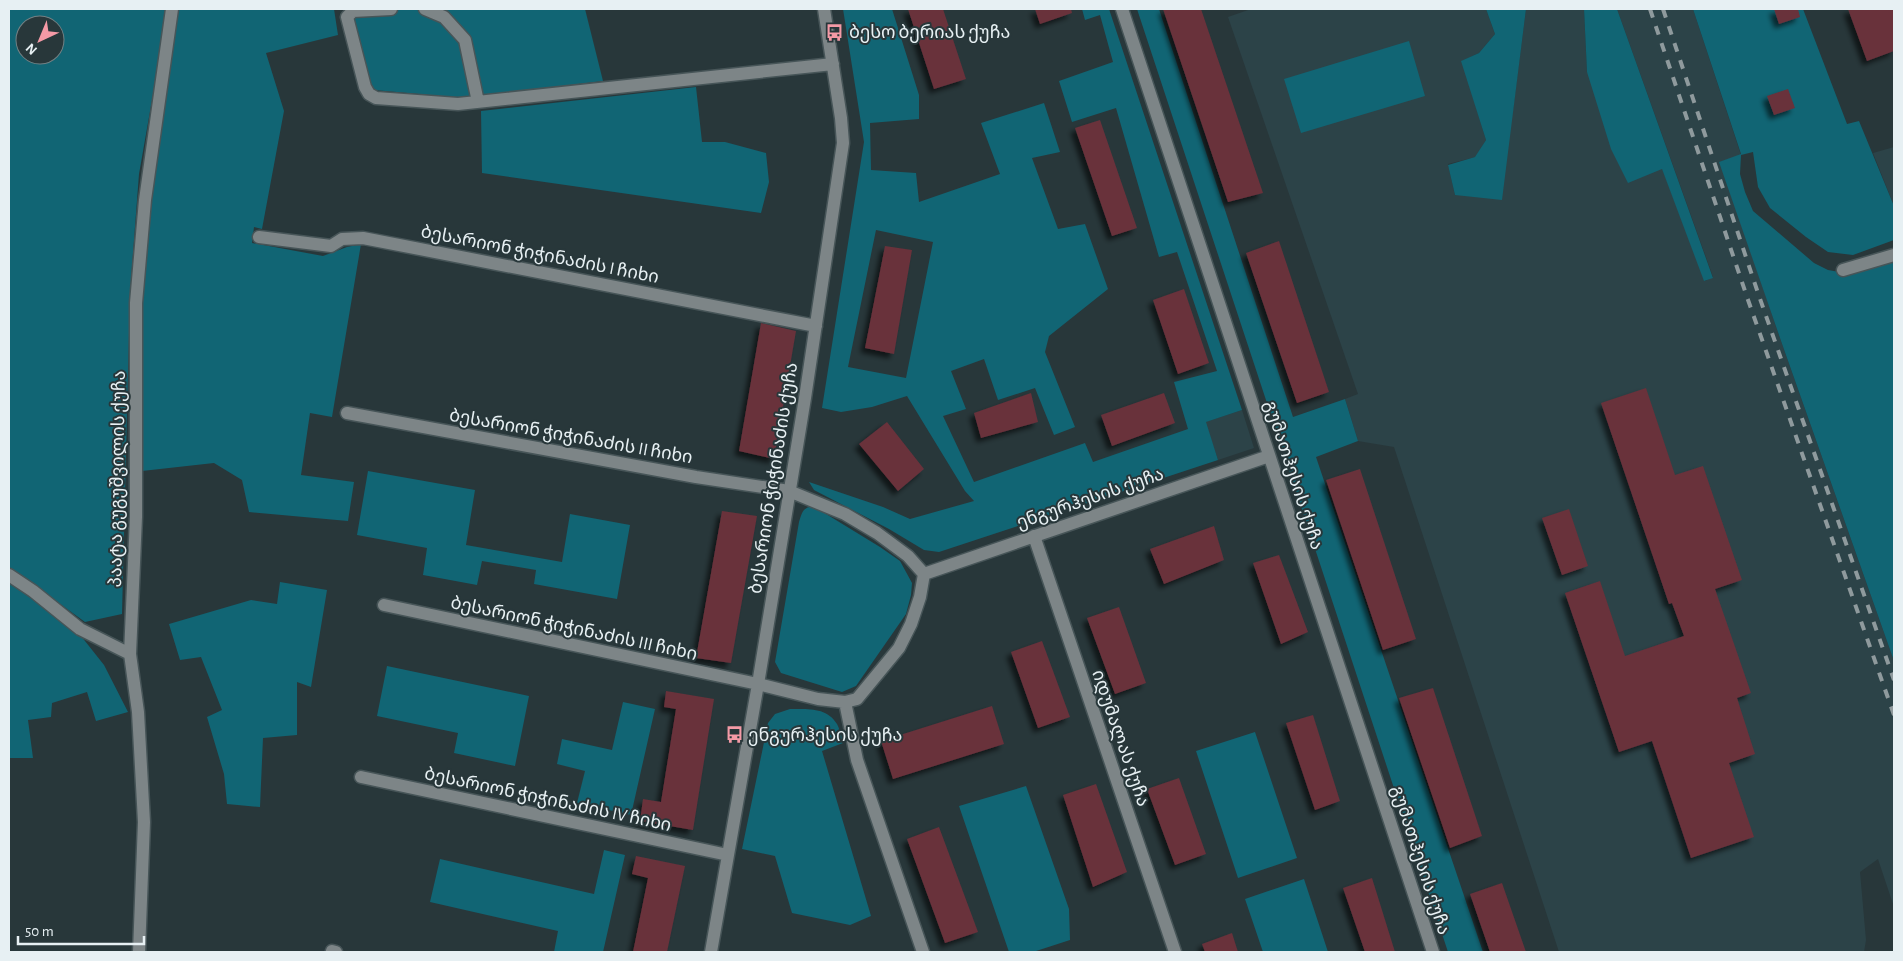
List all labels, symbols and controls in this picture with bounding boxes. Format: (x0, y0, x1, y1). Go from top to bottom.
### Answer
north arrow (15, 15, 65, 65)
bus stop icon: ბესო ბერიას ქუჩა (825, 22, 845, 42)
place label: ბესო ბერიას ქუჩა (849, 23, 1010, 43)
text: N (23, 40, 40, 57)
street label: ბესარიონ ჭიჭინაძის I ჩიხი (419, 222, 660, 288)
street label: ბესარიონ ჭიჭინაძის ქუჩა (746, 361, 802, 595)
street label: პაატა გუგუშვილის ქუჩა (107, 370, 130, 588)
street label: გუმათჰესის ქუჩა (1259, 399, 1326, 552)
street label: ბესარიონ ჭიჭინაძის II ჩიხი (448, 406, 694, 468)
street label: ენგურჰესის ქუჩა (1014, 464, 1167, 534)
street label: ბესარიონ ჭიჭინაძის III ჩიხი (449, 593, 699, 665)
street label: იდუმალას ქუჩა (1087, 668, 1152, 809)
bus stop icon: ენგურჰესის ქუჩა (724, 725, 744, 745)
place label: ენგურჰესის ქუჩა (748, 726, 902, 746)
street label: ბესარიონ ჭიჭინაძის IV ჩიხი (423, 764, 673, 836)
street label: გუმათჰესის ქუჩა (1386, 784, 1453, 937)
scale bar (18, 914, 144, 946)
text: 50 m (25, 924, 54, 939)

